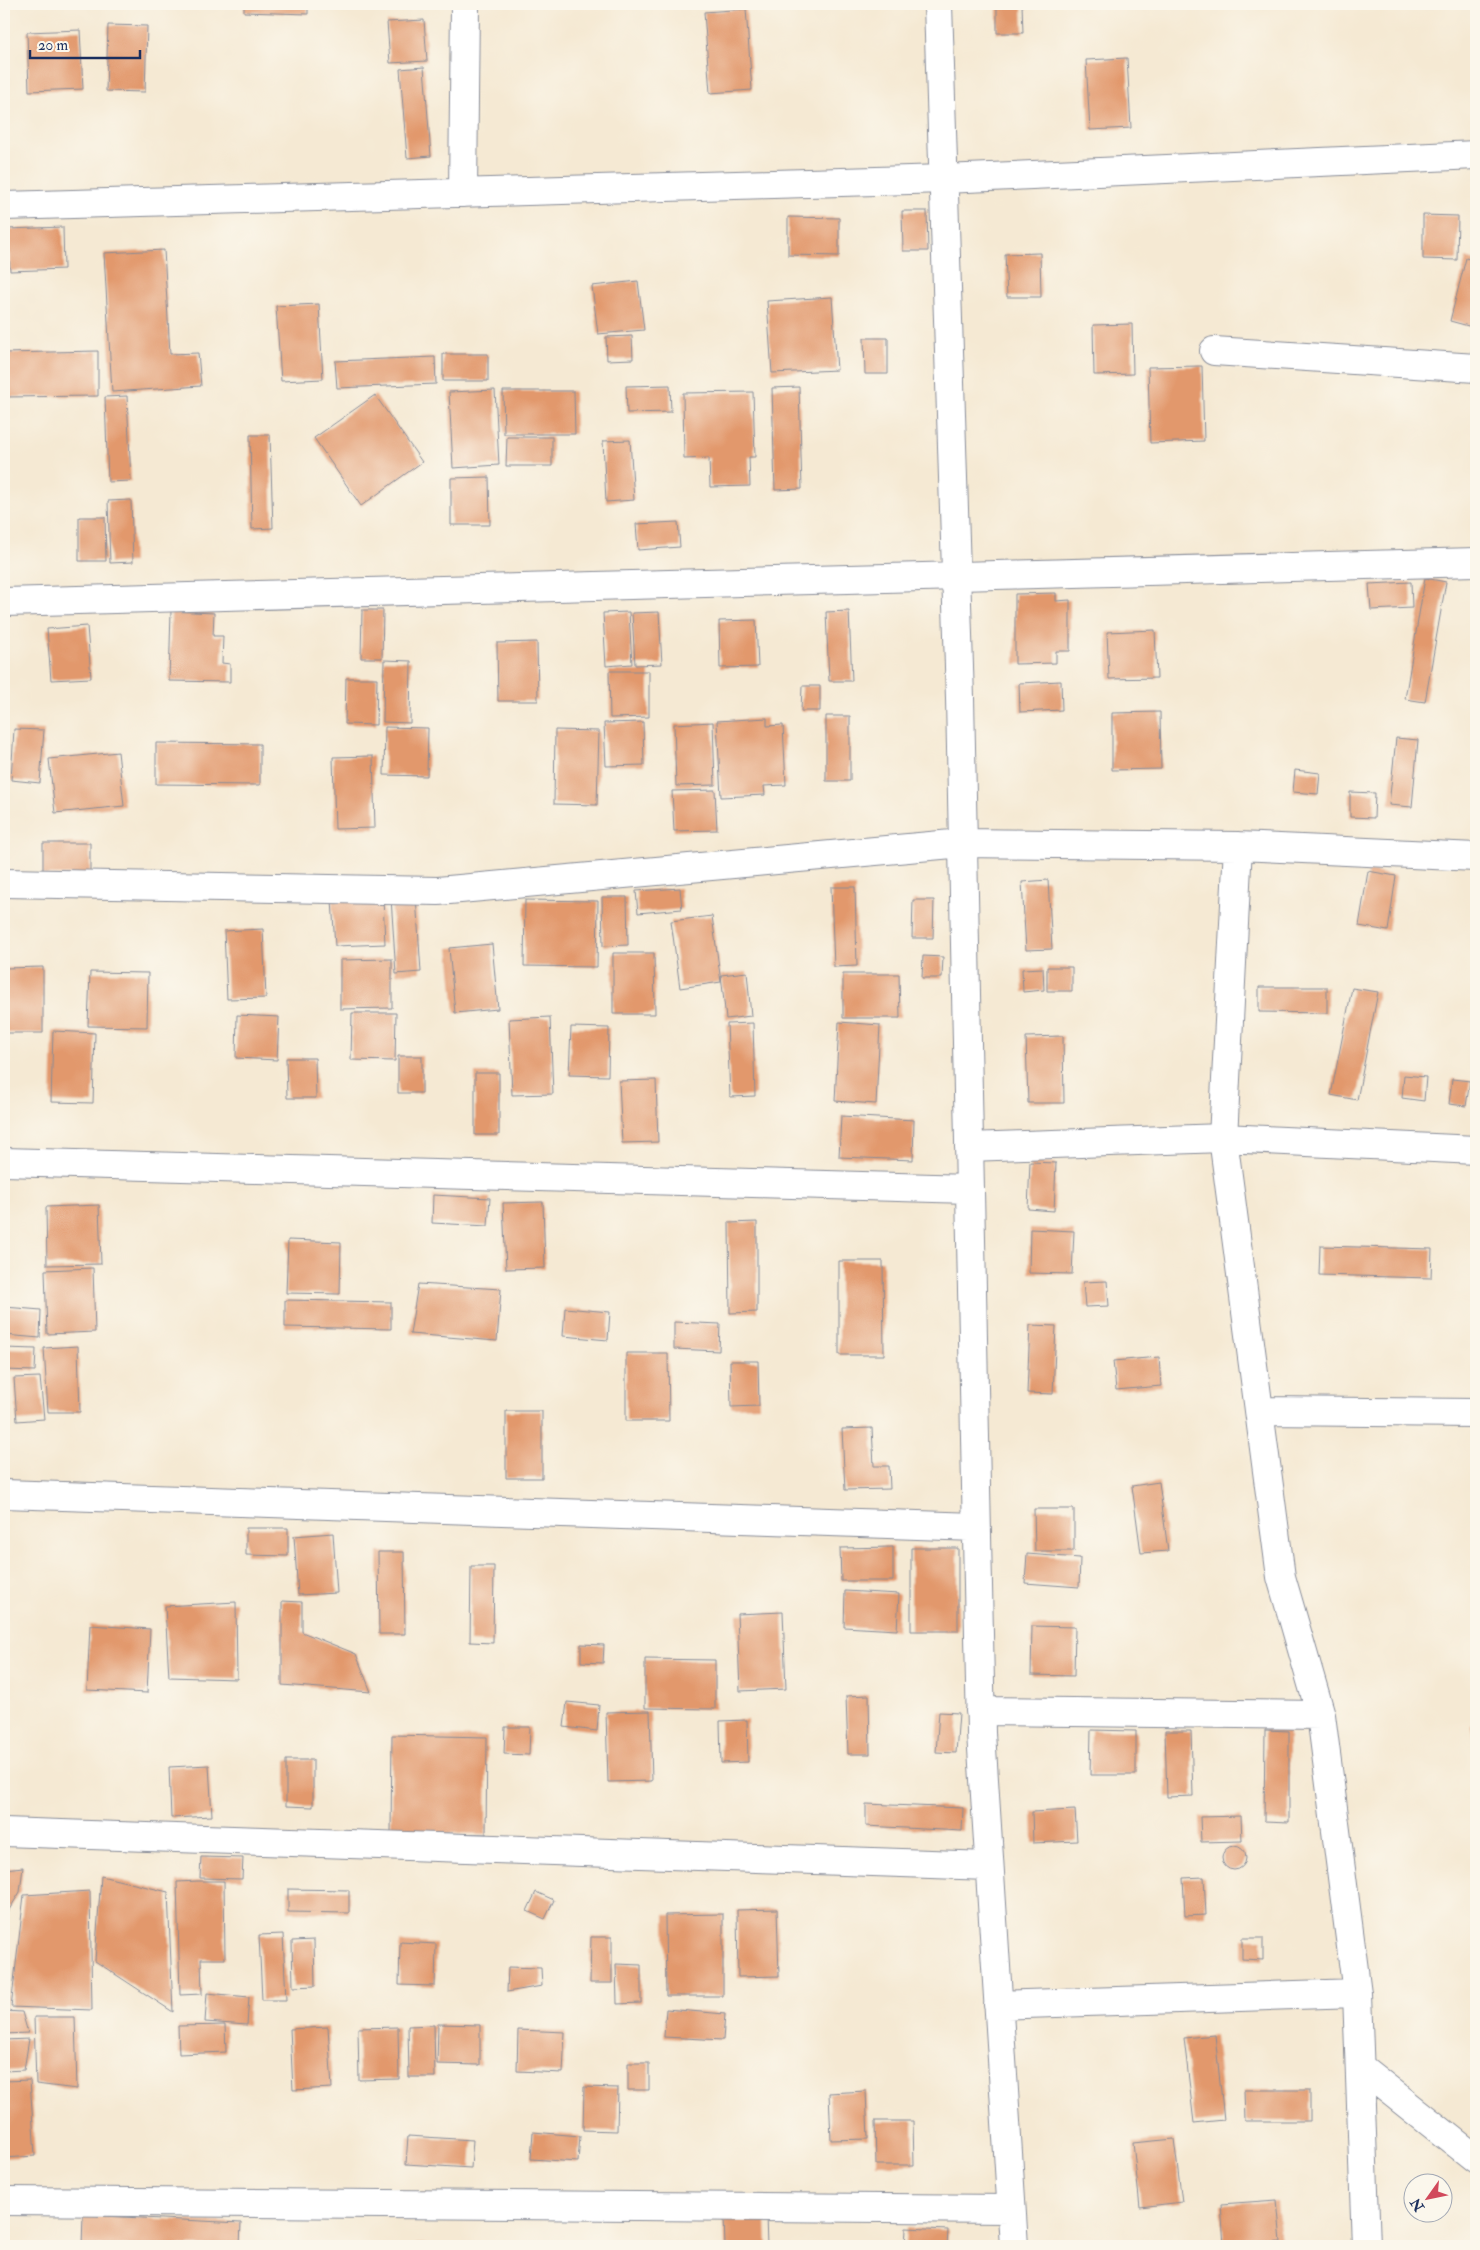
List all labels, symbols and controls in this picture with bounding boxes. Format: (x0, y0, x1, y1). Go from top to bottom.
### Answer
scale bar (30, 28, 140, 60)
text: 20 m (38, 36, 68, 55)
north arrow (1402, 2172, 1452, 2222)
text: N (1407, 2195, 1429, 2216)

